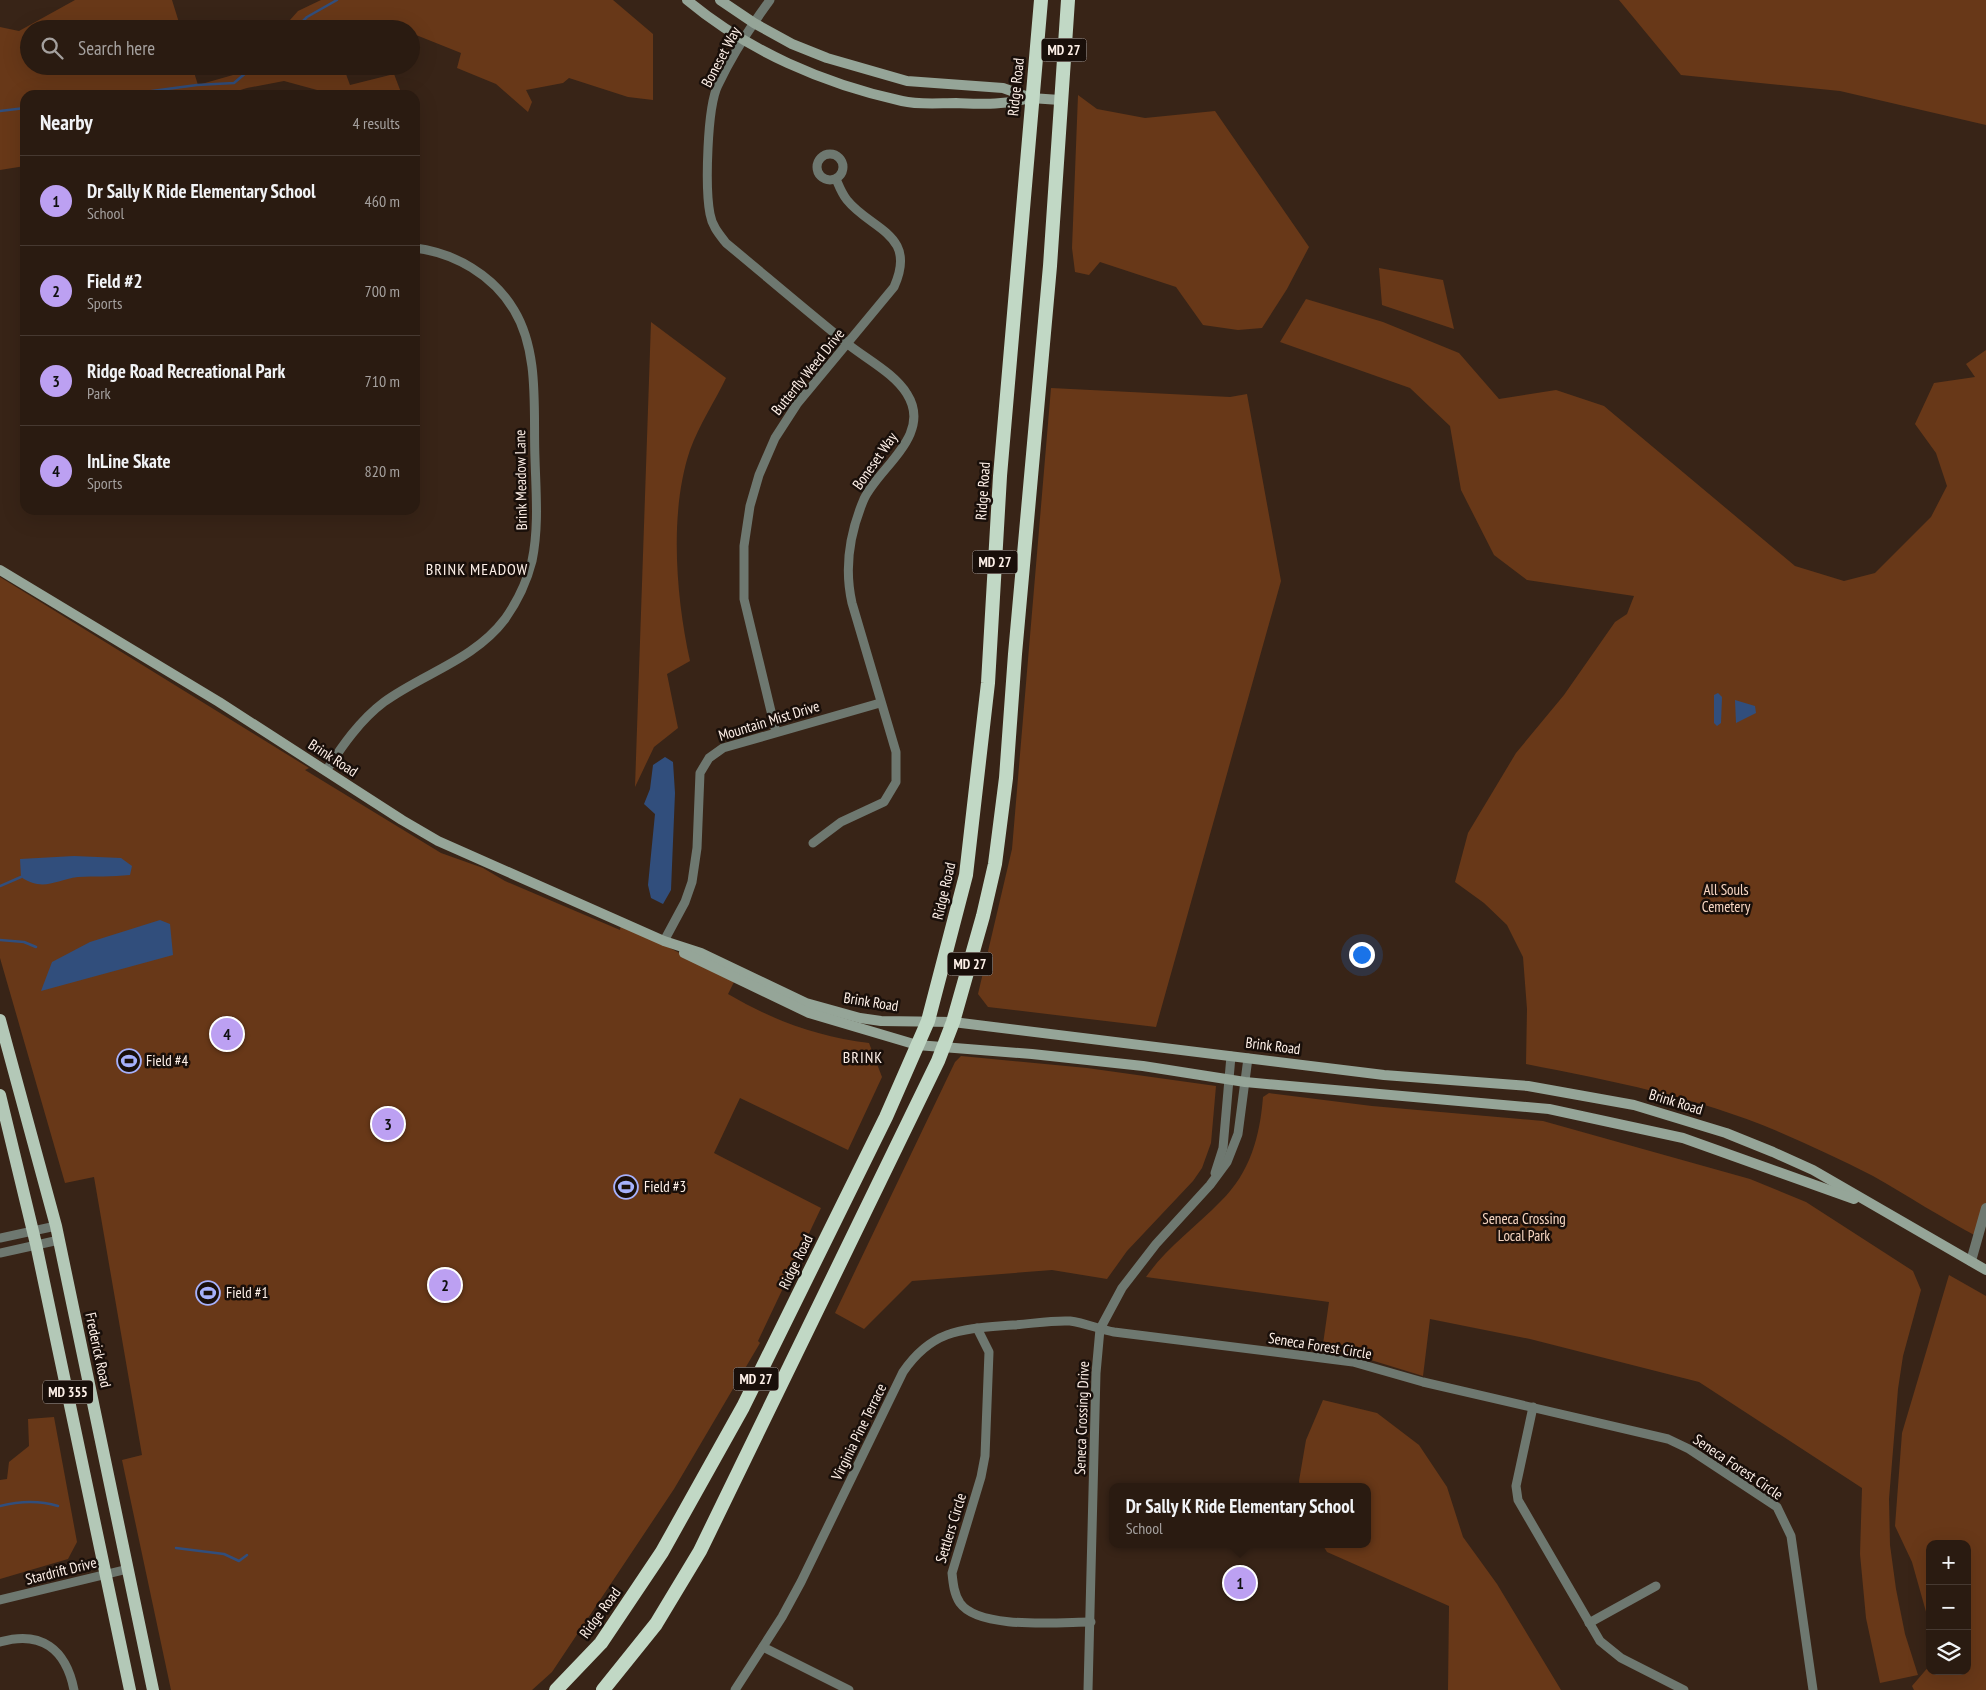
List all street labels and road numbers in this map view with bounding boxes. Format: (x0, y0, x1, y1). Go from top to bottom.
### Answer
street label: Boneset Way (697, 23, 745, 90)
road number: MD 27 (1042, 38, 1086, 62)
street label: Ridge Road (1003, 57, 1028, 117)
street label: Butterfly Weed Drive (767, 325, 848, 419)
street label: Boneset Way (848, 428, 901, 493)
street label: Brink Meadow Lane (510, 429, 531, 531)
street label: Ridge Road (971, 461, 994, 521)
road number: MD 27 (972, 550, 1018, 574)
street label: Mountain Mist Drive (716, 696, 822, 745)
street label: Brink Road (305, 735, 362, 781)
street label: Ridge Road (928, 860, 959, 921)
road number: MD 27 (948, 952, 992, 976)
street label: Brink Road (842, 988, 900, 1015)
street label: Brink Road (1244, 1033, 1302, 1058)
street label: Brink Road (1647, 1084, 1705, 1119)
street label: Ridge Road (774, 1231, 817, 1292)
street label: Frederick Road (81, 1311, 116, 1389)
street label: Seneca Forest Circle (1267, 1328, 1373, 1363)
street label: Seneca Crossing Drive (1070, 1361, 1093, 1475)
road number: MD 27 (734, 1368, 778, 1390)
road number: MD 355 (43, 1380, 93, 1404)
street label: Virginia Pine Terrace (826, 1380, 890, 1484)
street label: Seneca Forest Circle (1690, 1430, 1787, 1504)
street label: Settlers Circle (931, 1491, 970, 1565)
street label: Stardrift Drive (23, 1552, 98, 1589)
street label: Ridge Road (575, 1583, 624, 1642)

